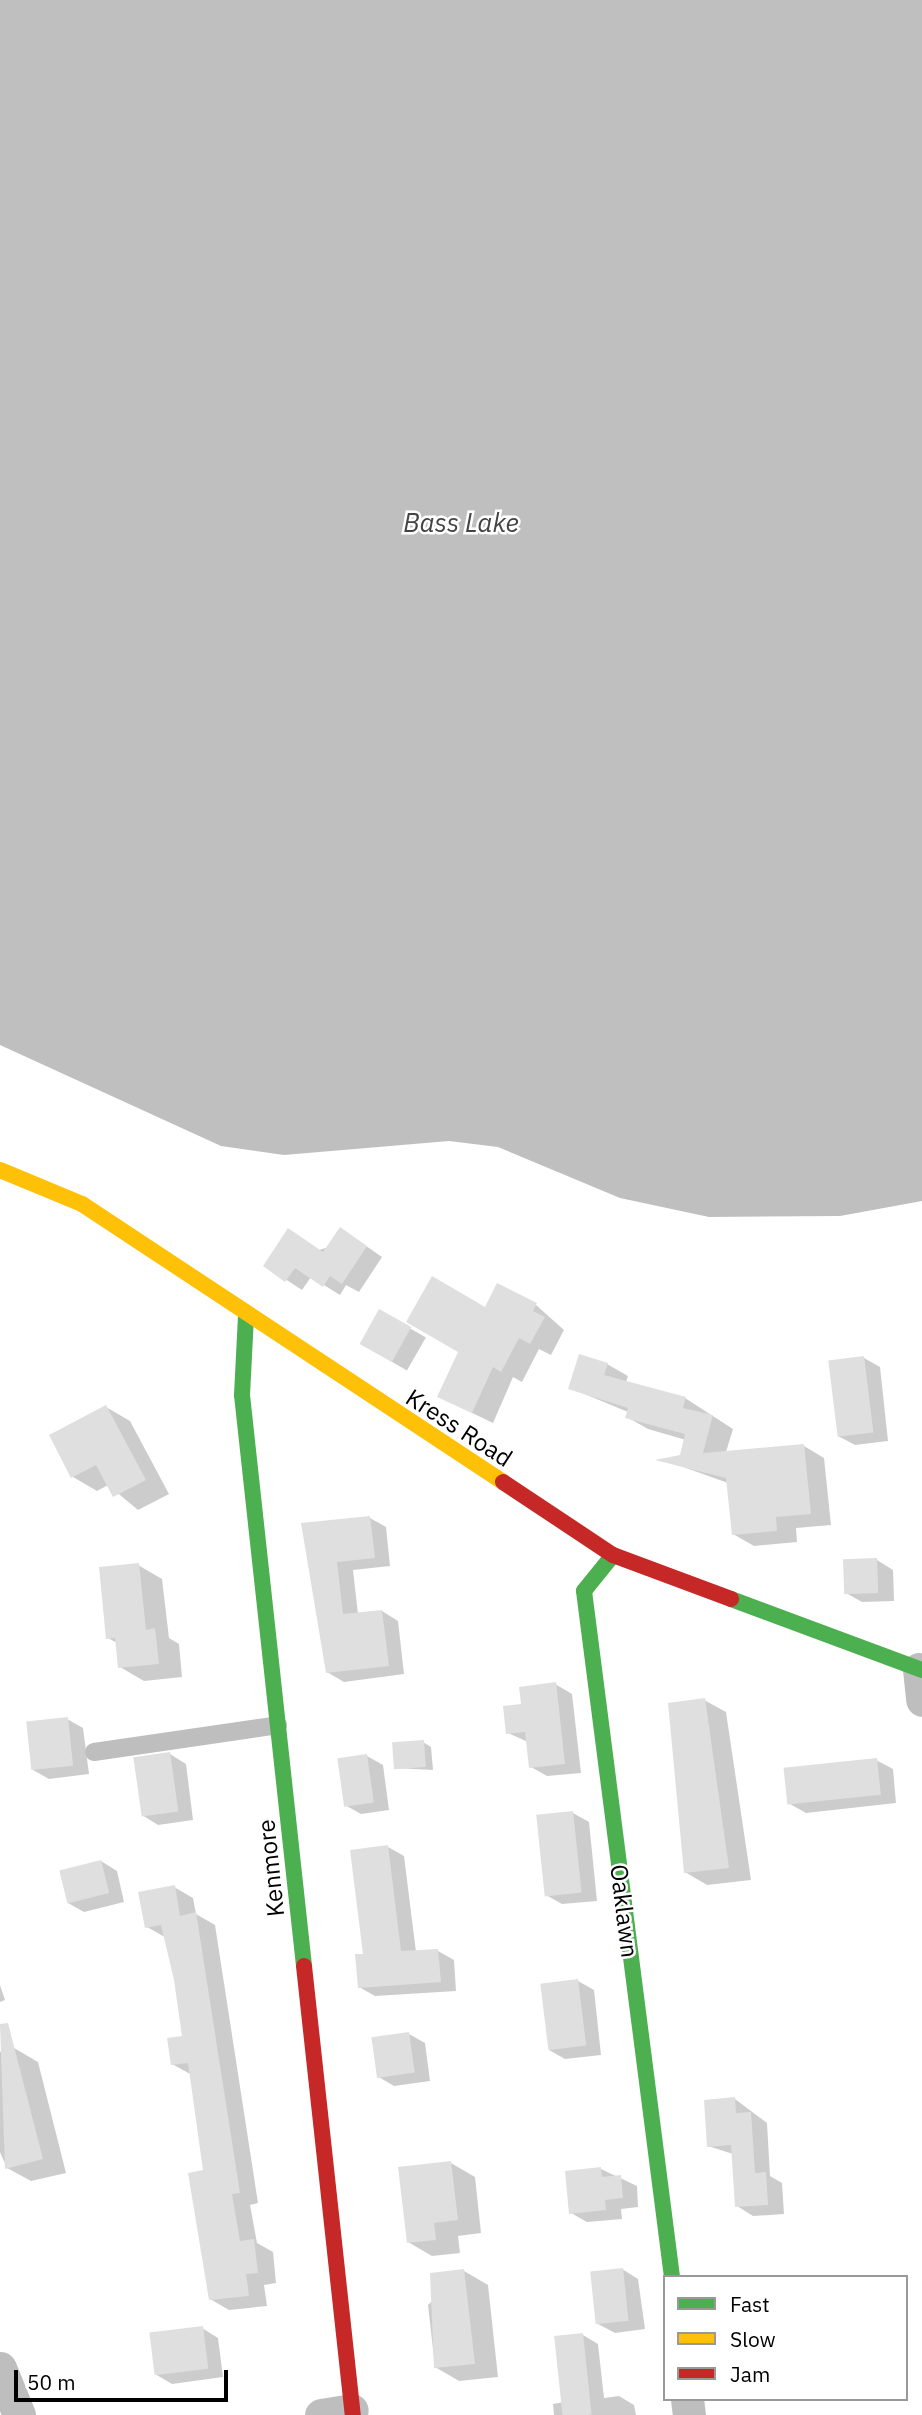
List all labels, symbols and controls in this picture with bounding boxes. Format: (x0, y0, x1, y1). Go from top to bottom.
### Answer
water label: Bass Lake (403, 507, 519, 539)
street label: Kress Road (400, 1383, 518, 1473)
street label: Kenmore (252, 1818, 290, 1918)
street label: Oaklawn (604, 1863, 644, 1959)
legend (663, 2275, 908, 2401)
text: Fast (730, 2290, 770, 2318)
text: Slow (730, 2325, 776, 2353)
scale bar (18, 2356, 231, 2400)
text: Jam (730, 2360, 770, 2388)
text: 50 m (27, 2368, 76, 2396)

